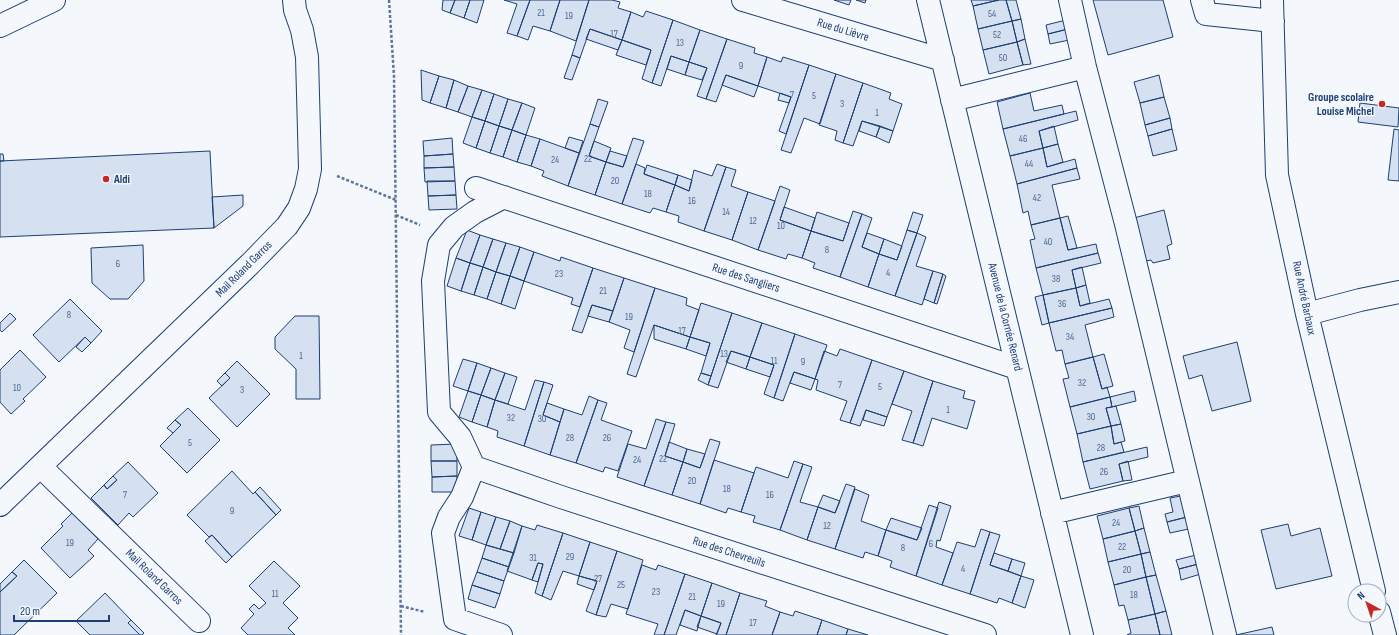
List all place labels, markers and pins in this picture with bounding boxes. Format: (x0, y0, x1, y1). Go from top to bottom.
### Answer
place label: Groupe scolaire Louise Michel (1308, 90, 1374, 119)
marker: Groupe scolaire Louise Michel (1377, 99, 1387, 109)
place label: Aldi (113, 172, 130, 187)
marker: Aldi (101, 174, 111, 184)

